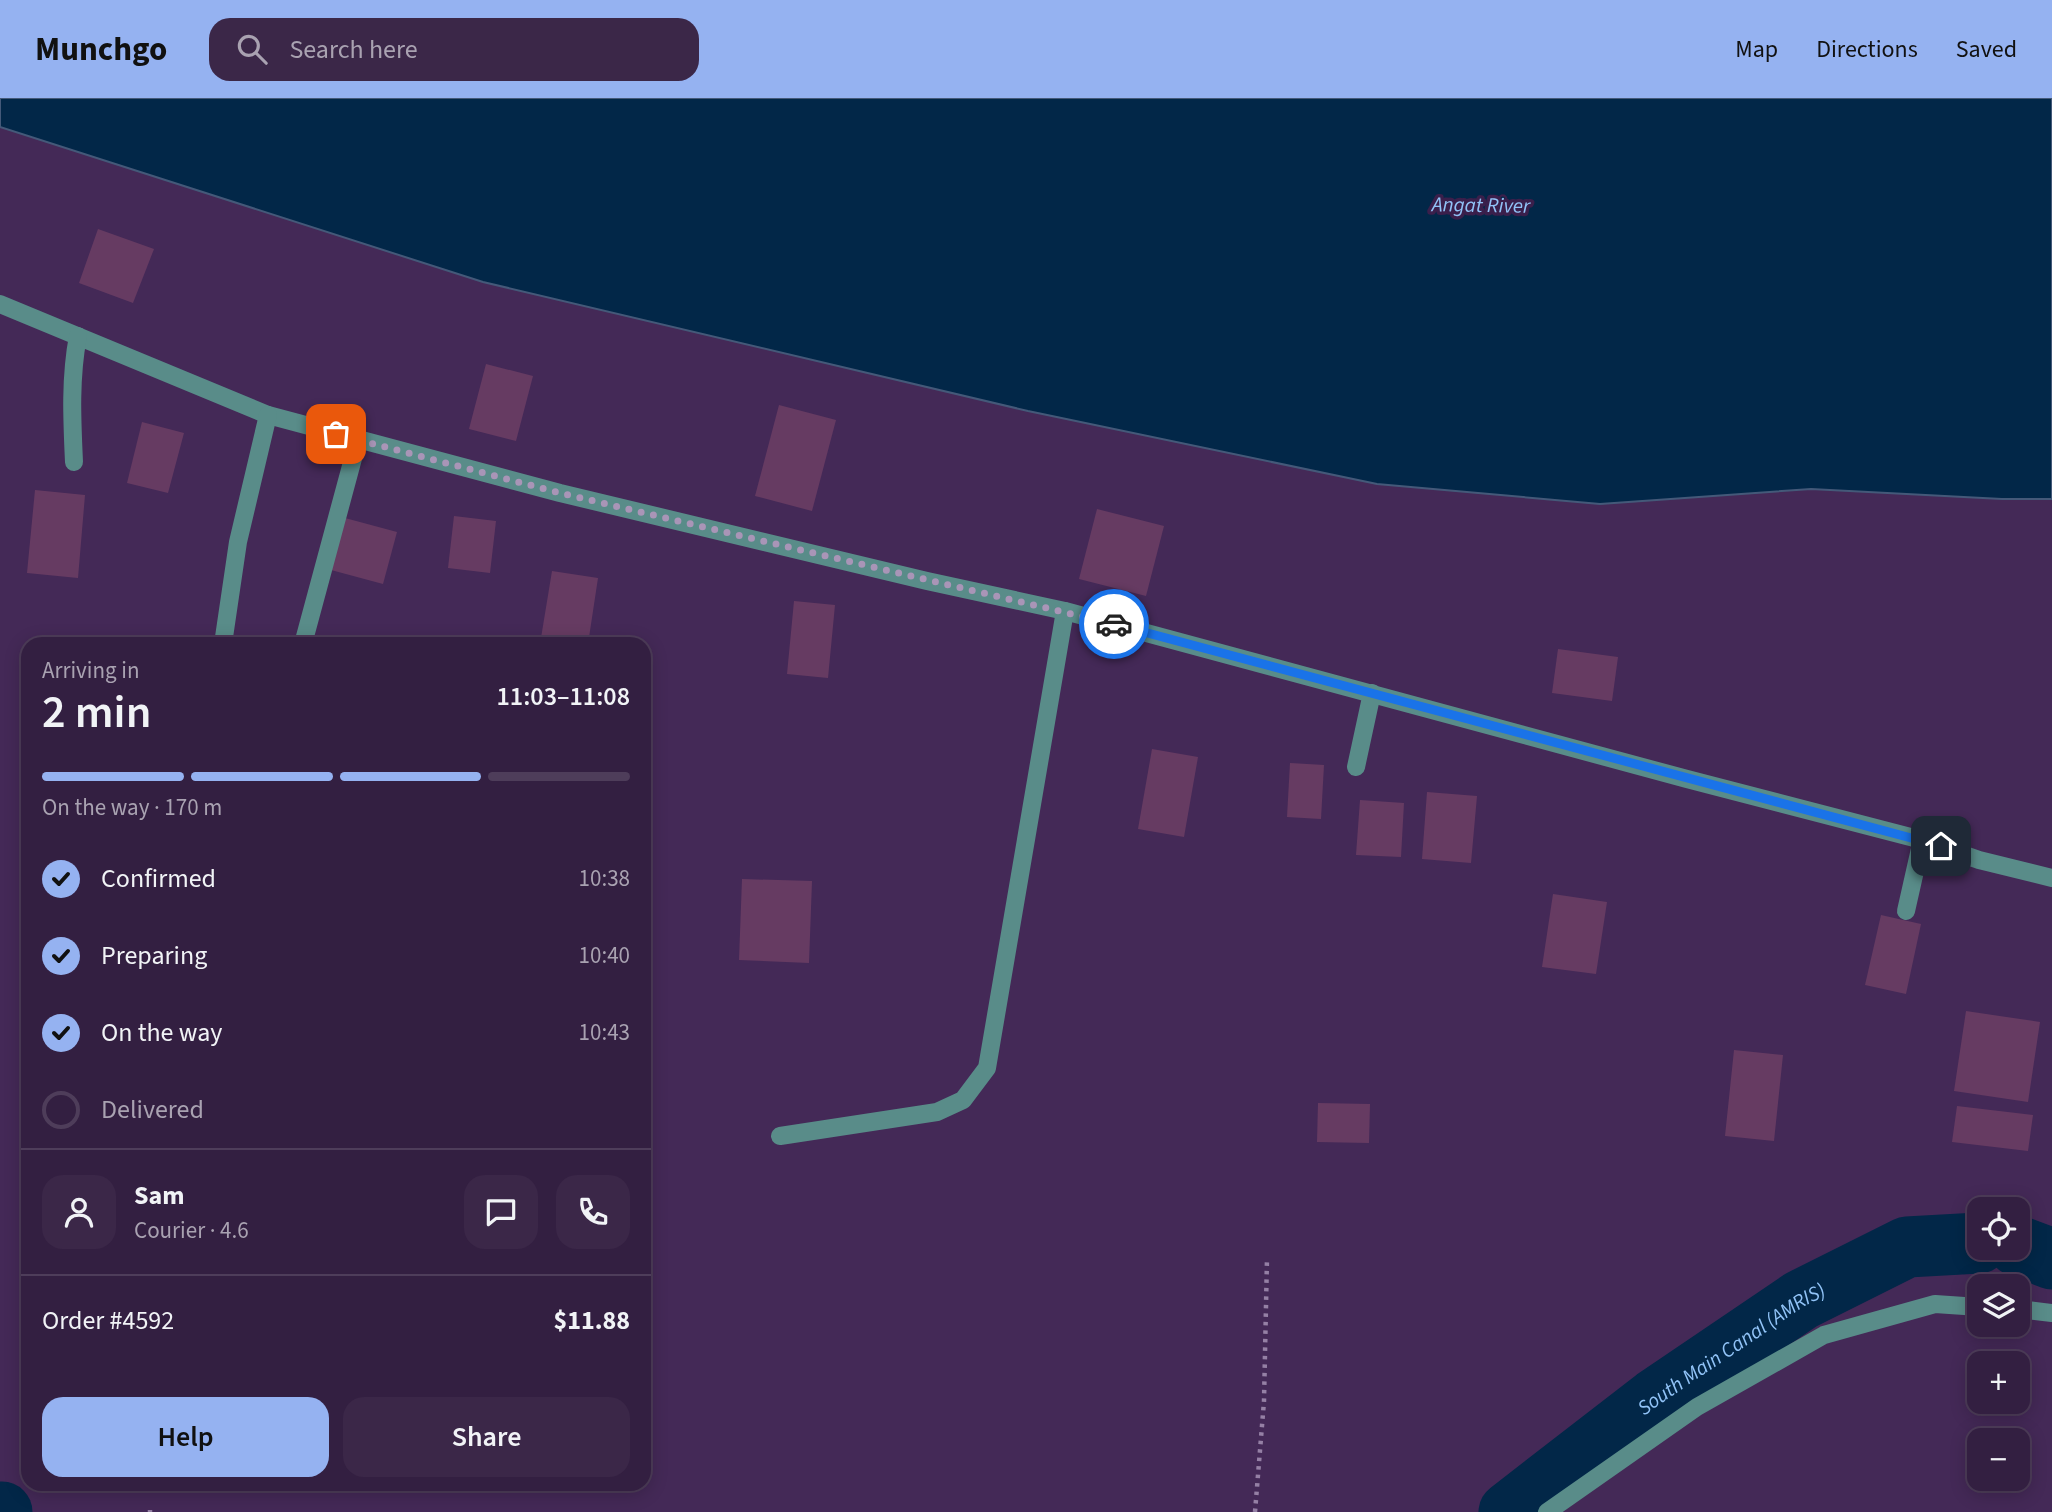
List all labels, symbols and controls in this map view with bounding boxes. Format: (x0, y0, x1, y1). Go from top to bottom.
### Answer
search box (209, 18, 699, 81)
text: Munchgo (35, 26, 167, 73)
icon: search (233, 30, 271, 68)
text: Search here (289, 31, 418, 68)
text: Map (1735, 32, 1778, 67)
text: Directions (1816, 32, 1918, 67)
text: Saved (1956, 32, 2017, 67)
water label: Angat River (1430, 189, 1531, 221)
pin (306, 404, 366, 464)
icon: bag (317, 415, 355, 453)
courier (1079, 589, 1149, 659)
icon: car (1095, 605, 1133, 643)
text: Arriving in (42, 654, 140, 687)
text: 11:03–11:08 (497, 678, 630, 715)
text: 2 min (42, 680, 151, 745)
text: On the way · 170 m (42, 791, 222, 824)
pin (1911, 816, 1971, 876)
icon: home (1922, 827, 1960, 865)
icon: check (42, 860, 80, 898)
text: Confirmed (101, 860, 216, 897)
text: 10:38 (579, 862, 630, 895)
icon: check (42, 937, 80, 975)
text: Preparing (101, 937, 207, 974)
text: 10:40 (579, 939, 630, 972)
icon: check (42, 1014, 80, 1052)
text: On the way (101, 1014, 222, 1051)
text: 10:43 (579, 1016, 630, 1049)
text: Delivered (101, 1091, 204, 1128)
button: person (42, 1175, 116, 1249)
button: chat (464, 1175, 538, 1249)
button: phone (556, 1175, 630, 1249)
text: Sam (134, 1177, 184, 1214)
map controls (1967, 1197, 2030, 1491)
button: locate (1967, 1197, 2030, 1260)
text: Courier · 4.6 (134, 1214, 249, 1247)
button: layers (1967, 1274, 2030, 1337)
water label: South Main Canal (AMRIS) (1631, 1275, 1830, 1422)
text: Order #4592 (42, 1302, 174, 1339)
text: $11.88 (554, 1302, 630, 1339)
button: + (1967, 1351, 2030, 1414)
button: Help (42, 1397, 329, 1477)
button: Share (343, 1397, 630, 1477)
button: − (1967, 1428, 2030, 1491)

